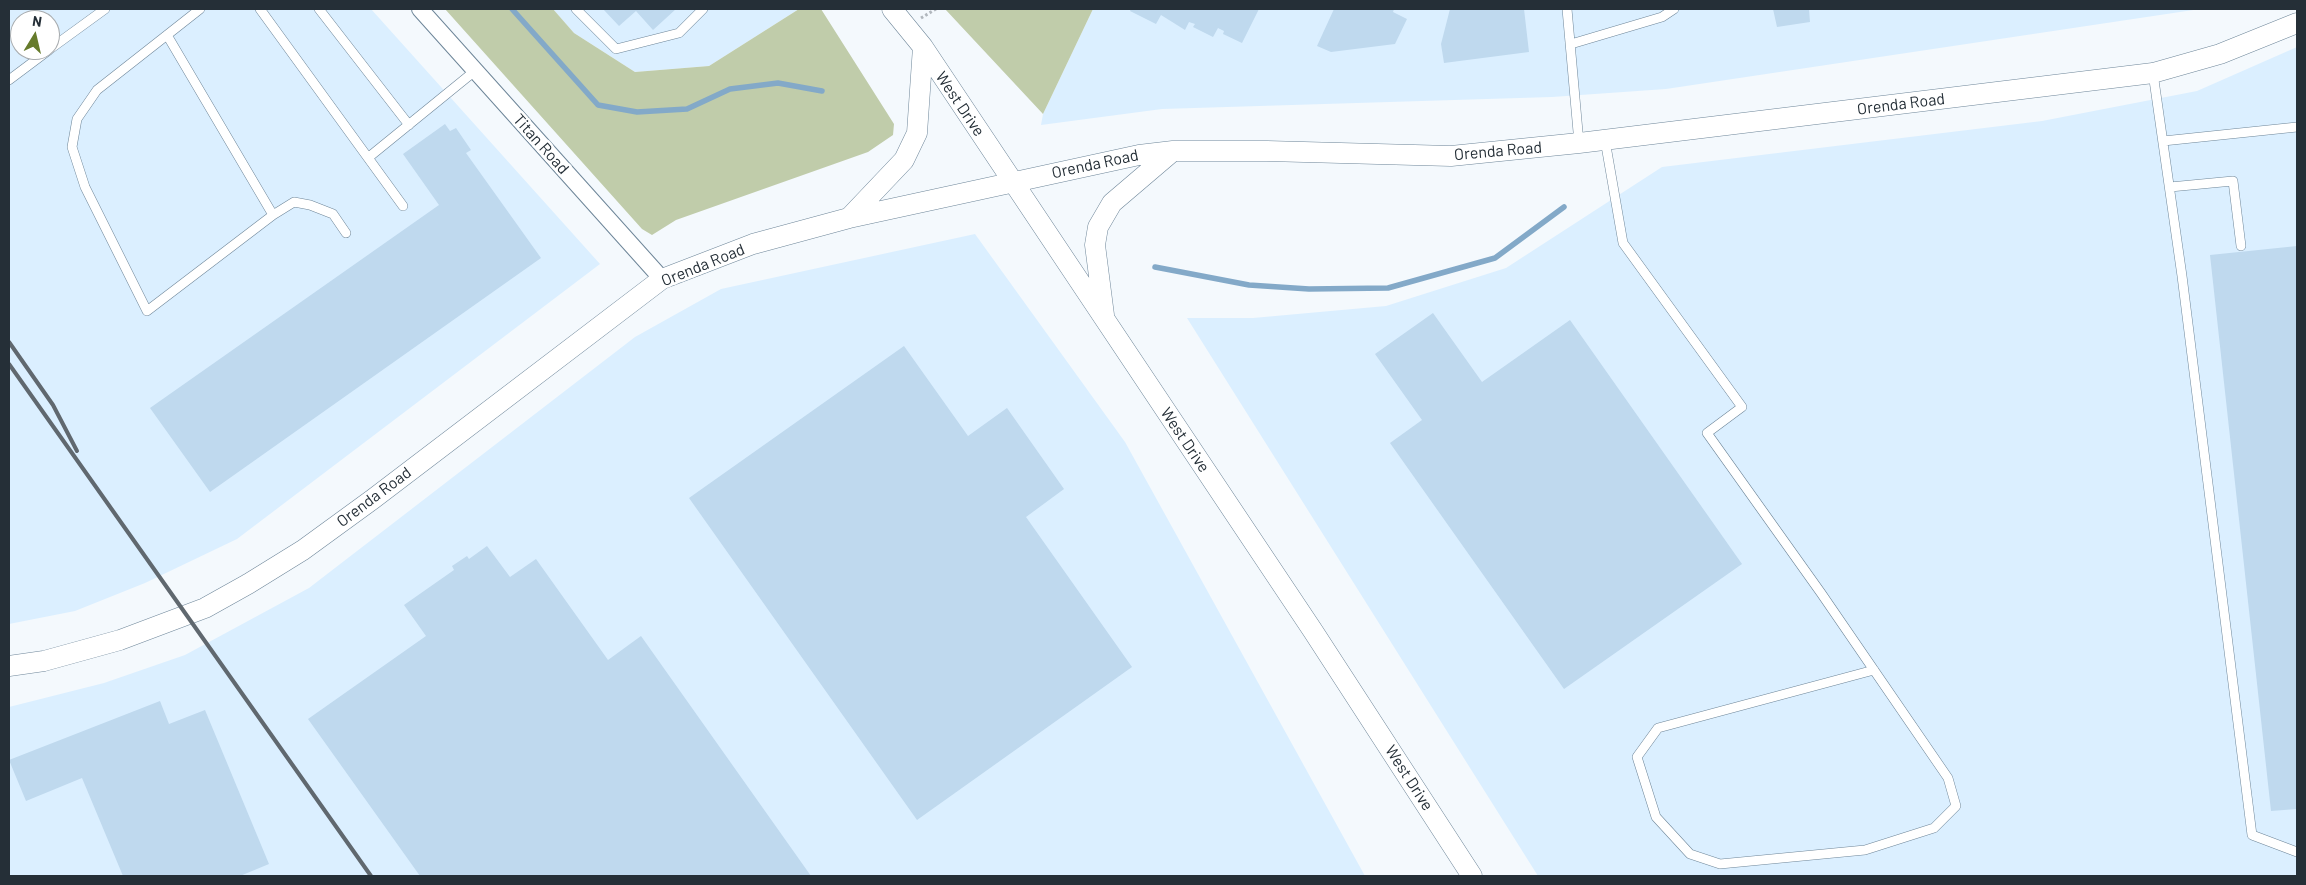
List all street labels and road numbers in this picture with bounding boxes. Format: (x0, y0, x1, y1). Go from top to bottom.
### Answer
street label: West Drive (931, 68, 989, 140)
street label: Orenda Road (1856, 89, 1946, 119)
street label: Titan Road (509, 110, 573, 178)
street label: Orenda Road (1453, 138, 1543, 164)
street label: Orenda Road (1050, 145, 1140, 183)
street label: Orenda Road (659, 240, 747, 290)
street label: West Drive (1156, 404, 1214, 476)
street label: Orenda Road (333, 463, 415, 531)
street label: West Drive (1381, 742, 1437, 814)

